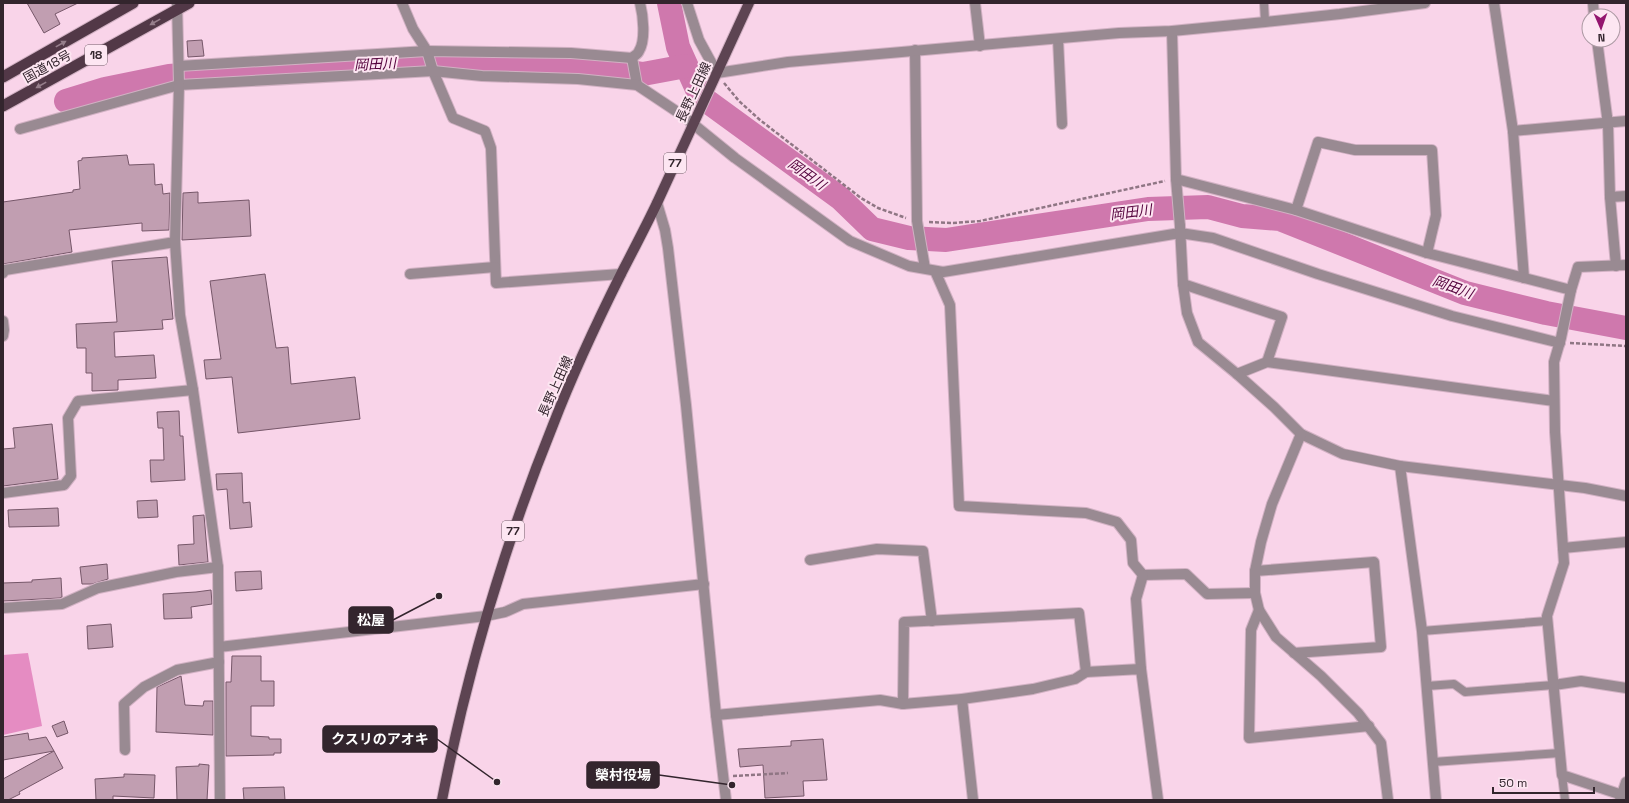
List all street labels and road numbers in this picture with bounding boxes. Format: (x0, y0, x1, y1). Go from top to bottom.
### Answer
road number: 18 (85, 45, 107, 65)
street label: 国道18号 (20, 46, 74, 87)
street label: 長野上田線 (672, 59, 715, 125)
road number: 77 (664, 153, 686, 173)
street label: 長野上田線 (534, 353, 576, 419)
road number: 77 (502, 521, 524, 541)

